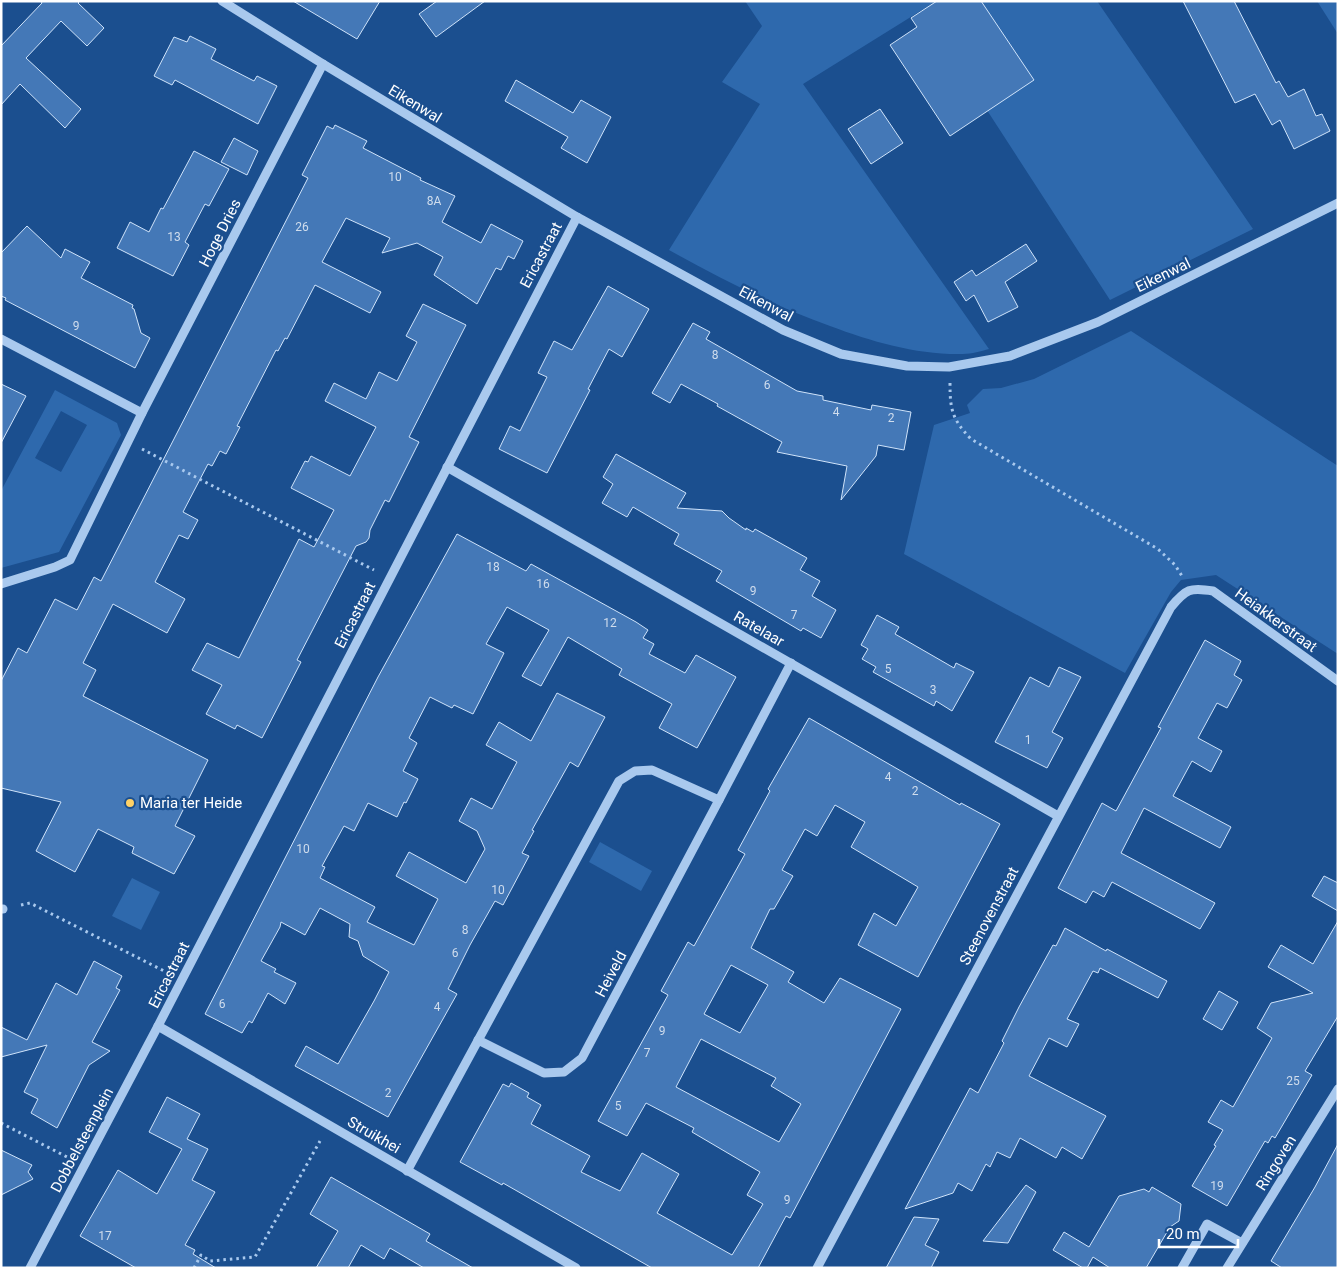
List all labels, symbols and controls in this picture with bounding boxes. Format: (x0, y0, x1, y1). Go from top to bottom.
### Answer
street label: Eikenwal (385, 81, 445, 127)
house number: 10 (388, 170, 402, 184)
house number: 8A (427, 194, 441, 208)
street label: Hoge Dries (195, 196, 245, 270)
street label: Ericastraat (516, 219, 566, 291)
house number: 26 (295, 220, 309, 234)
house number: 13 (167, 230, 181, 244)
street label: Eikenwal (1133, 254, 1193, 296)
street label: Eikenwal (736, 282, 796, 326)
house number: 9 (73, 319, 79, 333)
house number: 8 (712, 348, 719, 362)
house number: 6 (764, 378, 771, 392)
house number: 4 (833, 405, 840, 419)
house number: 2 (888, 411, 895, 425)
house number: 18 (486, 560, 500, 574)
house number: 16 (536, 577, 550, 591)
street label: Ericastraat (331, 579, 379, 651)
house number: 9 (750, 584, 756, 598)
street label: Heiakkerstraat (1231, 584, 1321, 656)
street label: Ratelaar (731, 607, 787, 651)
house number: 7 (791, 608, 798, 622)
house number: 12 (603, 616, 617, 630)
house number: 5 (885, 662, 892, 676)
house number: 3 (930, 683, 936, 697)
house number: 1 (1025, 733, 1031, 747)
house number: 4 (885, 770, 892, 784)
house number: 2 (912, 784, 919, 798)
place label: Maria ter Heide (140, 794, 242, 812)
marker: Maria ter Heide (124, 797, 136, 809)
house number: 10 (296, 842, 310, 856)
street label: Steenovenstraat (956, 864, 1022, 968)
house number: 10 (491, 883, 505, 897)
house number: 8 (462, 923, 469, 937)
street label: Ericastraat (145, 939, 193, 1011)
house number: 6 (452, 946, 459, 960)
street label: Heiveld (591, 948, 631, 1000)
house number: 6 (219, 997, 226, 1011)
house number: 4 (434, 1000, 441, 1014)
house number: 9 (659, 1024, 665, 1038)
house number: 7 (644, 1046, 651, 1060)
house number: 25 (1286, 1074, 1300, 1088)
street label: Dobbelsteenplein (47, 1085, 117, 1195)
house number: 2 (385, 1086, 392, 1100)
house number: 5 (615, 1099, 622, 1113)
street label: Struikhei (344, 1113, 404, 1157)
street label: Ringoven (1252, 1132, 1300, 1194)
house number: 19 (1210, 1179, 1224, 1193)
house number: 9 (784, 1193, 790, 1207)
scale bar (1159, 1216, 1238, 1248)
text: 20 m (1166, 1225, 1200, 1243)
house number: 17 (98, 1229, 112, 1243)

